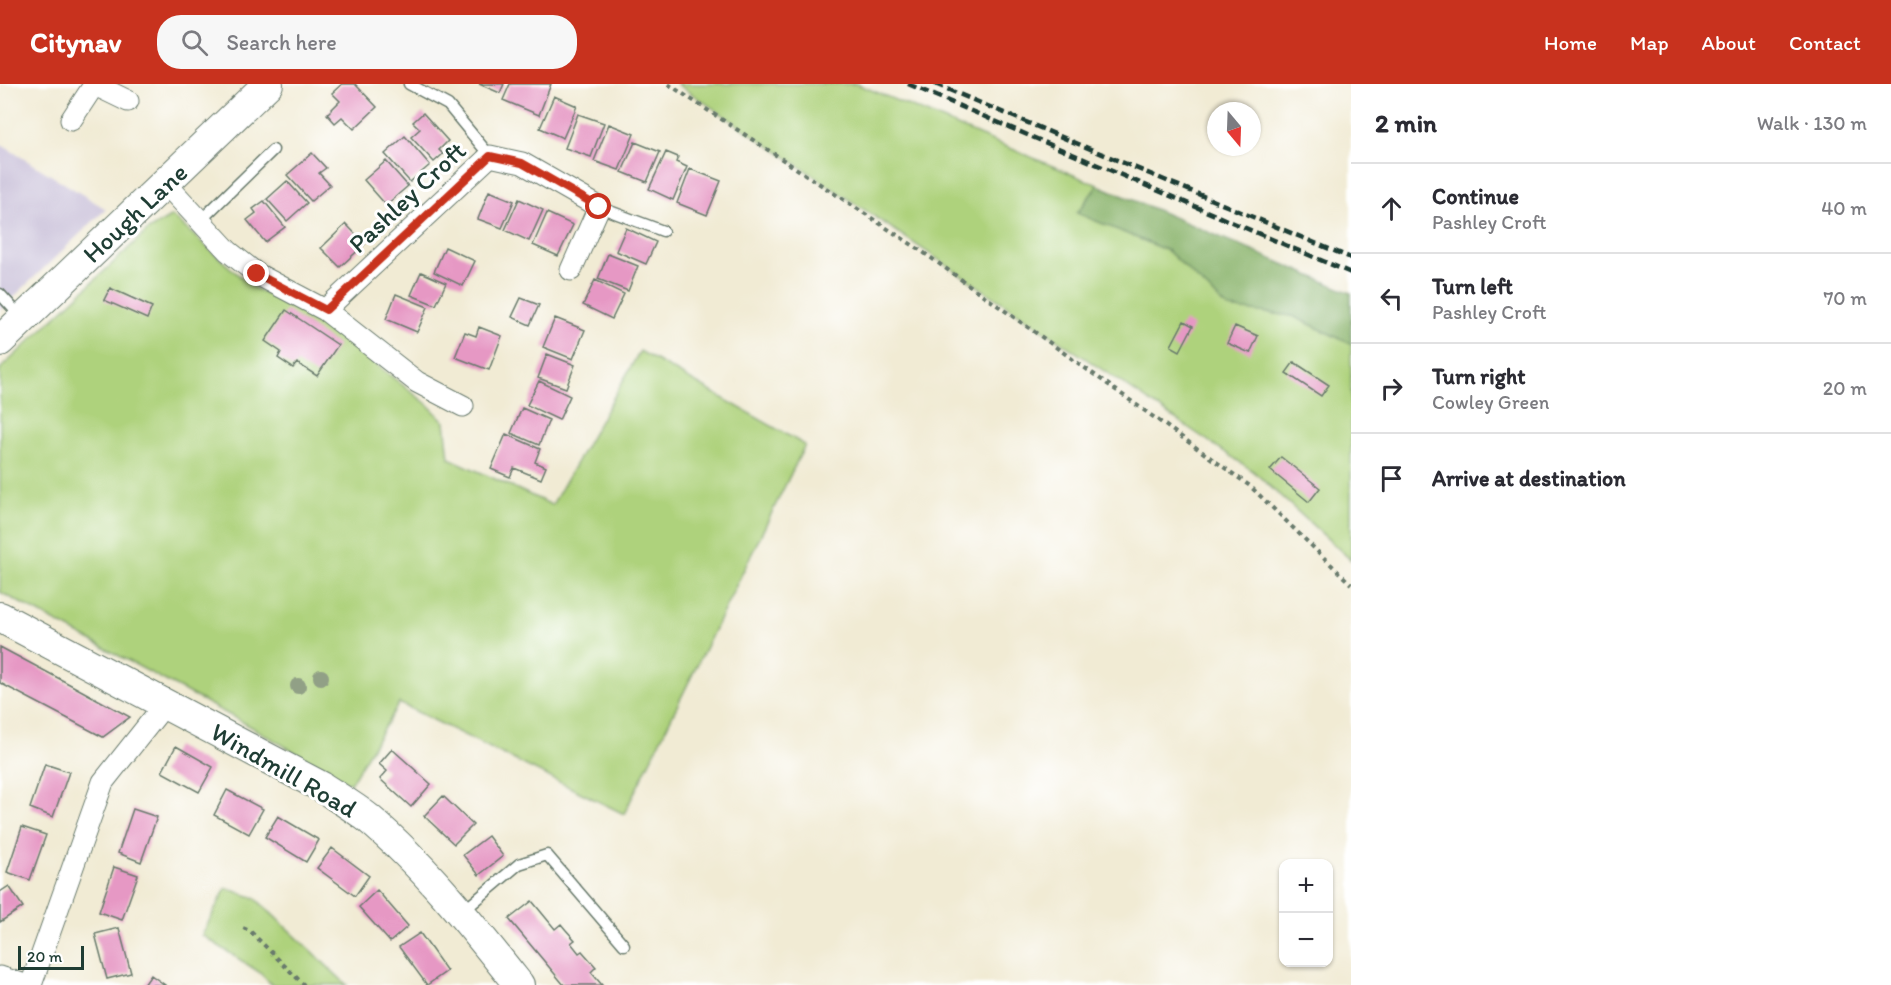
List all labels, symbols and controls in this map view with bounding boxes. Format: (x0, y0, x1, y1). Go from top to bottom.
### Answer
search box (157, 15, 577, 69)
text: Citynav (30, 25, 121, 59)
icon: search (178, 26, 211, 59)
text: Search here (226, 29, 337, 56)
text: Home (1544, 30, 1597, 55)
text: Map (1630, 30, 1669, 55)
text: About (1702, 30, 1756, 55)
text: Contact (1789, 30, 1861, 55)
north arrow (1207, 102, 1261, 156)
text: 2 min (1375, 107, 1437, 139)
text: Walk · 130 m (1757, 111, 1867, 135)
street label: Pashley Croft (342, 134, 472, 260)
street label: Hough Lane (76, 156, 194, 270)
text: Continue (1432, 183, 1519, 210)
icon: ahead (1375, 192, 1408, 225)
route start (585, 193, 611, 219)
text: 40 m (1821, 196, 1867, 220)
text: Pashley Croft (1432, 210, 1547, 234)
route end (243, 260, 269, 286)
text: Turn left (1432, 273, 1513, 300)
icon: left (1375, 282, 1408, 315)
text: 70 m (1823, 286, 1867, 310)
text: Pashley Croft (1432, 300, 1547, 324)
text: Turn right (1432, 363, 1526, 390)
icon: right (1375, 372, 1408, 405)
text: 20 m (1823, 376, 1867, 400)
text: Cowley Green (1432, 390, 1549, 414)
icon: arrive (1375, 462, 1408, 495)
text: Arrive at destination (1432, 465, 1626, 492)
street label: Windmill Road (205, 715, 363, 825)
map controls (1279, 859, 1333, 967)
button: + (1279, 859, 1333, 913)
button: − (1279, 913, 1333, 967)
scale bar (18, 943, 84, 970)
text: 20 m (27, 947, 62, 966)

